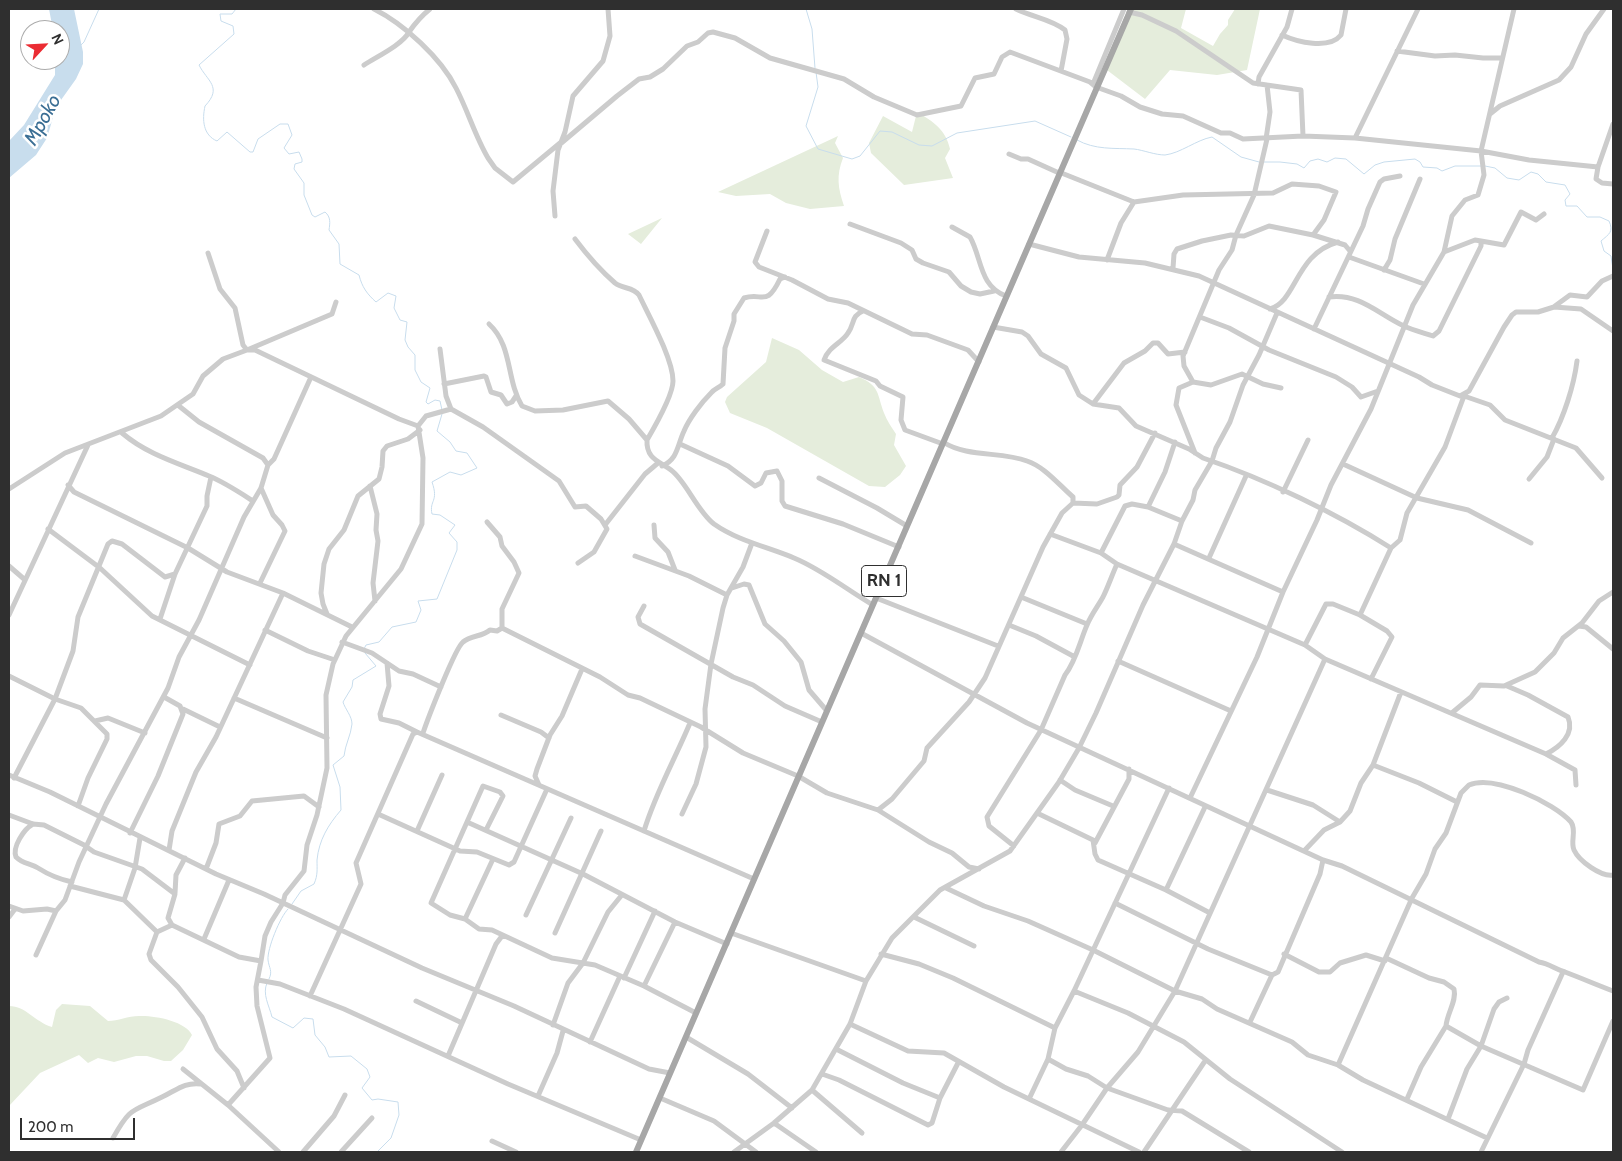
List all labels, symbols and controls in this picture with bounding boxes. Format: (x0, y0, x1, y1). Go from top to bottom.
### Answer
north arrow (20, 20, 70, 70)
text: N (47, 31, 68, 47)
water label: Mpoko (19, 91, 67, 149)
road number: RN 1 (862, 566, 906, 596)
scale bar (22, 1108, 138, 1140)
text: 200 m (28, 1118, 73, 1136)

